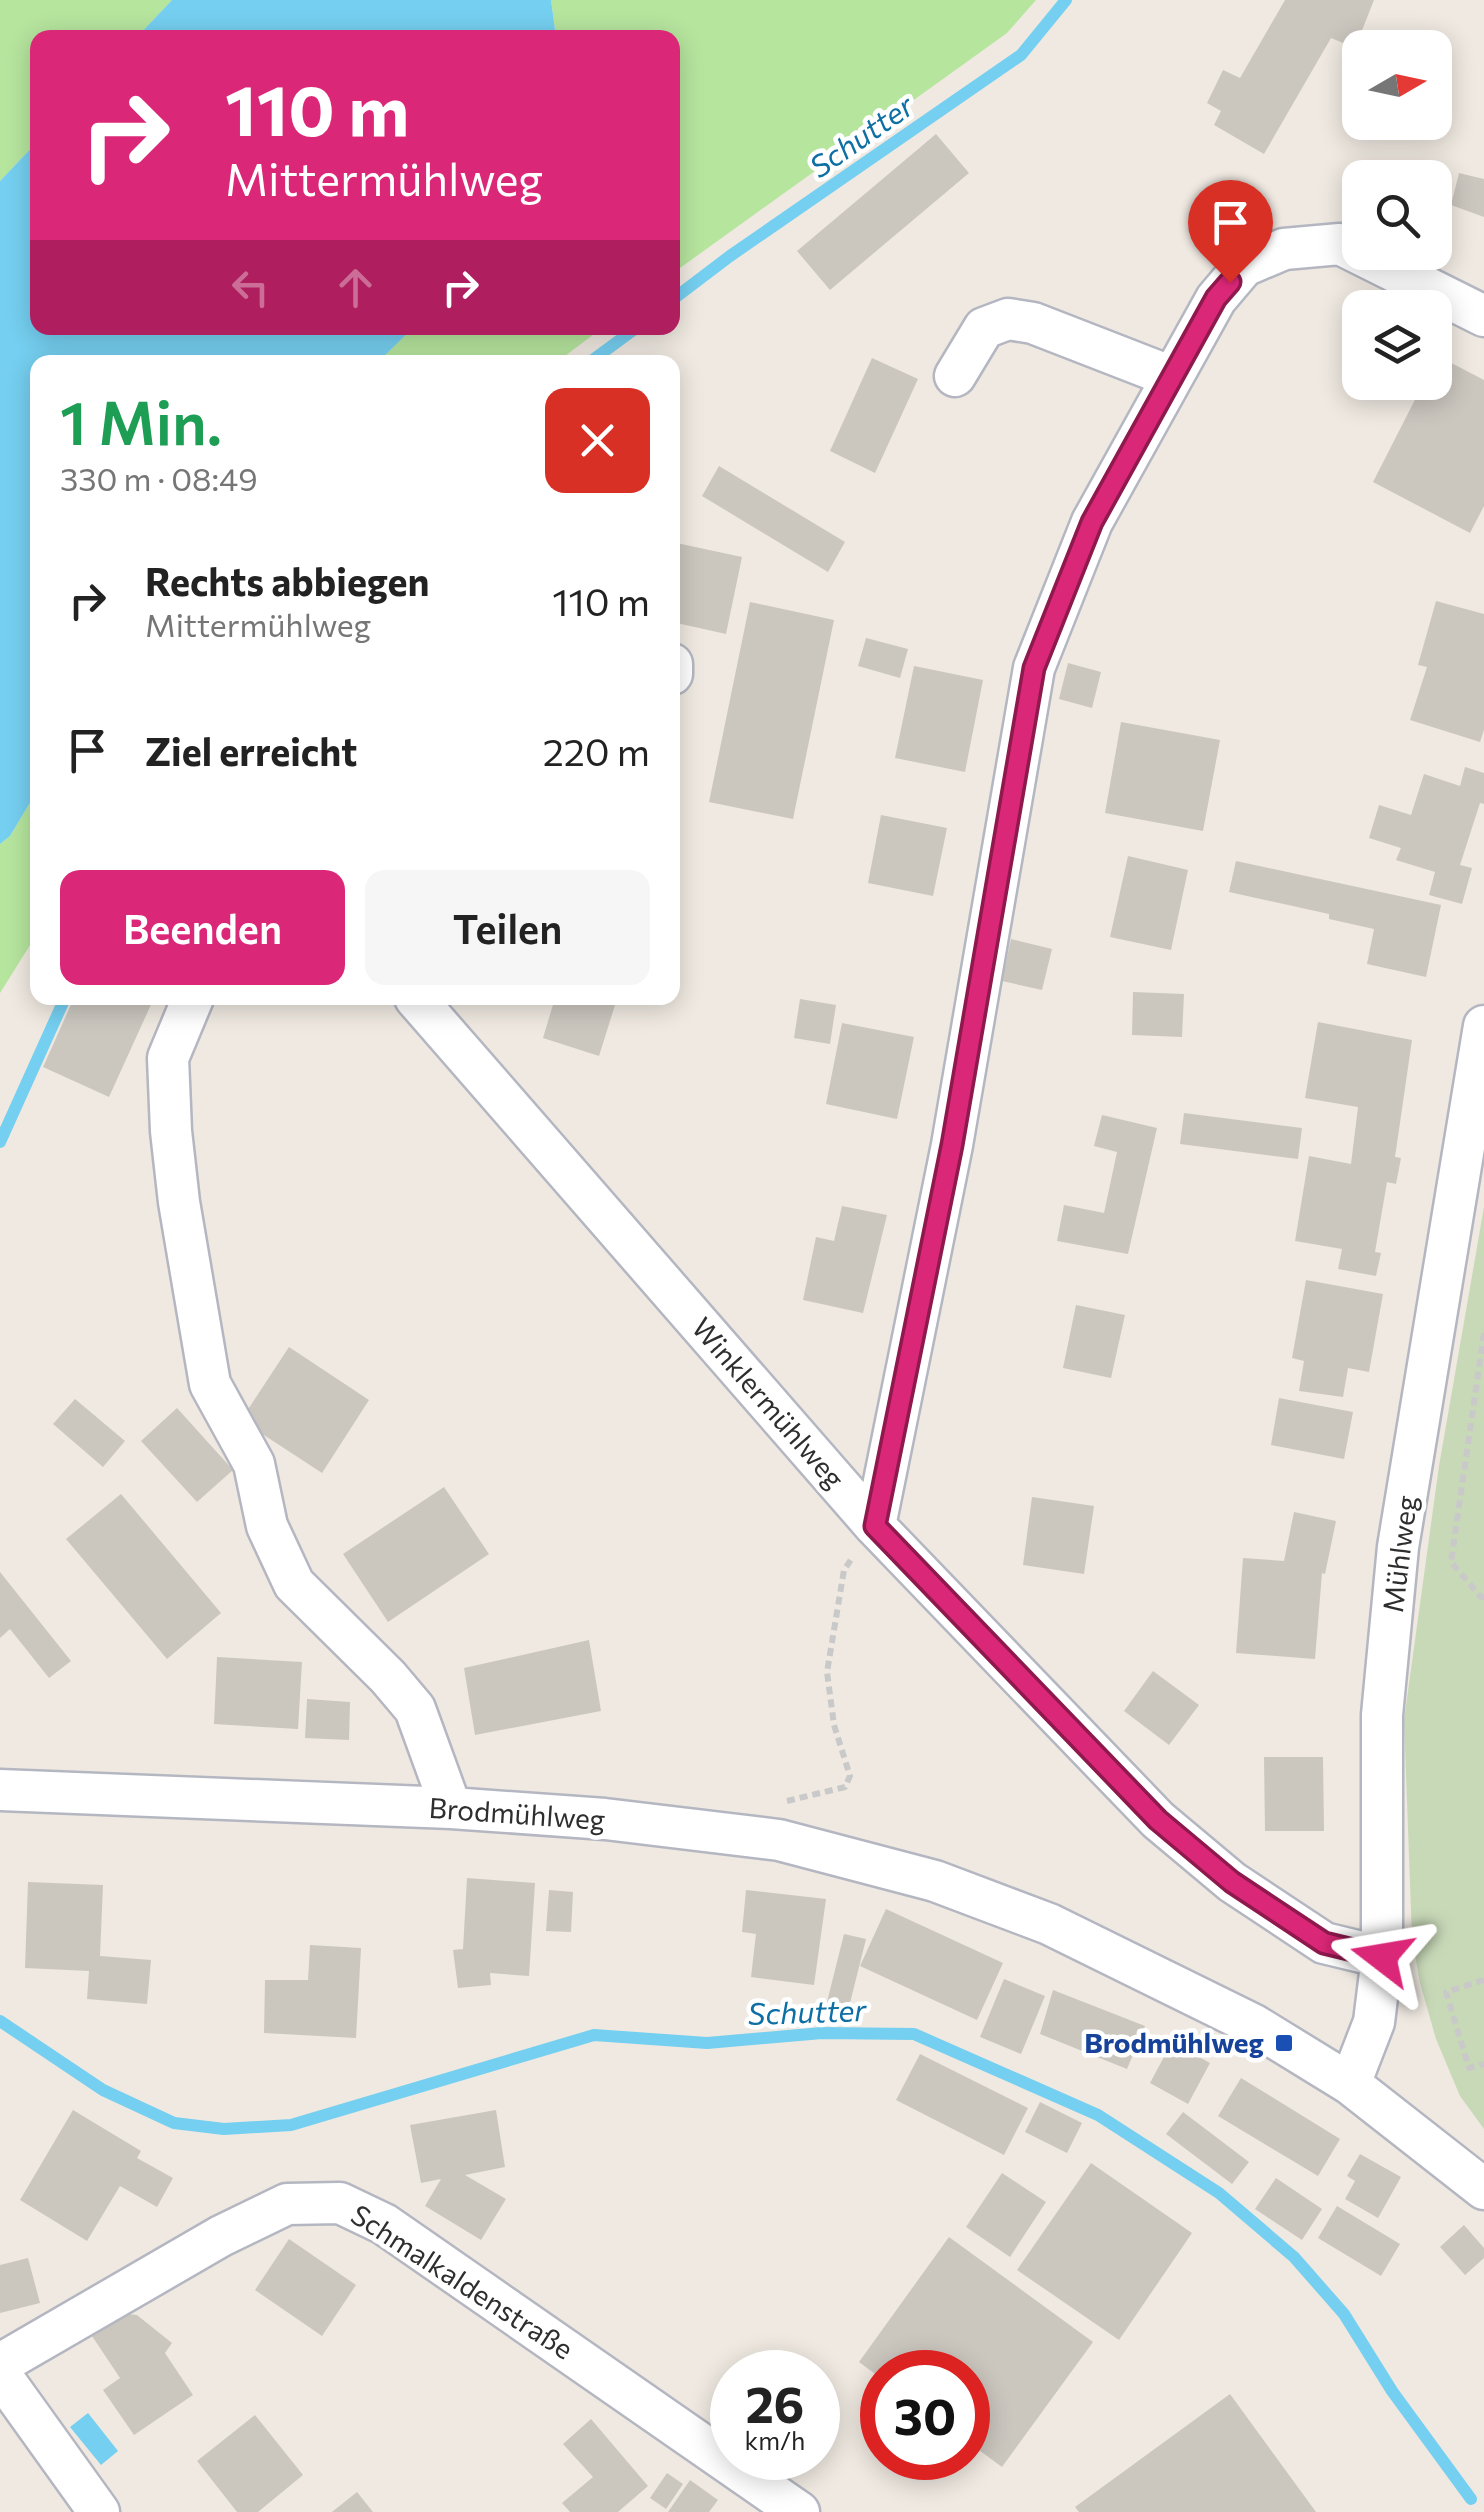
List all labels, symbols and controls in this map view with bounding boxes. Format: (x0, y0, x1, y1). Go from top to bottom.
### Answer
north arrow (1342, 30, 1452, 140)
map controls (1342, 30, 1452, 400)
text: 110 m (225, 65, 409, 150)
icon: right (60, 70, 190, 200)
water label: Schutter (801, 85, 921, 184)
text: Mittermühlweg (225, 150, 543, 205)
button: search (1342, 160, 1452, 270)
pin (1188, 180, 1273, 283)
icon: arrive (1203, 195, 1258, 250)
icon: left (223, 260, 278, 315)
icon: ahead (328, 260, 383, 315)
icon: right (433, 260, 488, 315)
button: layers (1342, 290, 1452, 400)
text: 1 Min. (60, 384, 222, 457)
button: close (545, 388, 650, 493)
text: 330 m · 08:49 (60, 458, 258, 498)
text: Rechts abbiegen (145, 557, 429, 604)
icon: right (60, 573, 115, 628)
text: 110 m (552, 577, 650, 624)
text: Mittermühlweg (145, 604, 371, 644)
icon: arrive (60, 723, 115, 778)
text: Ziel erreicht (145, 727, 357, 774)
text: 220 m (543, 727, 650, 774)
button: Beenden (60, 870, 345, 985)
button: Teilen (365, 870, 650, 985)
street label: Winklermühlweg (685, 1310, 852, 1495)
street label: Mühlweg (1375, 1494, 1423, 1614)
street label: Brodmühlweg (428, 1790, 606, 1836)
position arrow (1330, 1905, 1434, 2009)
water label: Schutter (747, 1990, 868, 2031)
place label: Brodmühlweg (1084, 2025, 1264, 2059)
marker: Brodmühlweg (1273, 2032, 1295, 2054)
street label: Schmalkaldenstraße (345, 2197, 580, 2366)
speed limit sign: 30 (860, 2350, 990, 2480)
text: 26 (745, 2372, 804, 2433)
text: km/h (745, 2425, 805, 2455)

